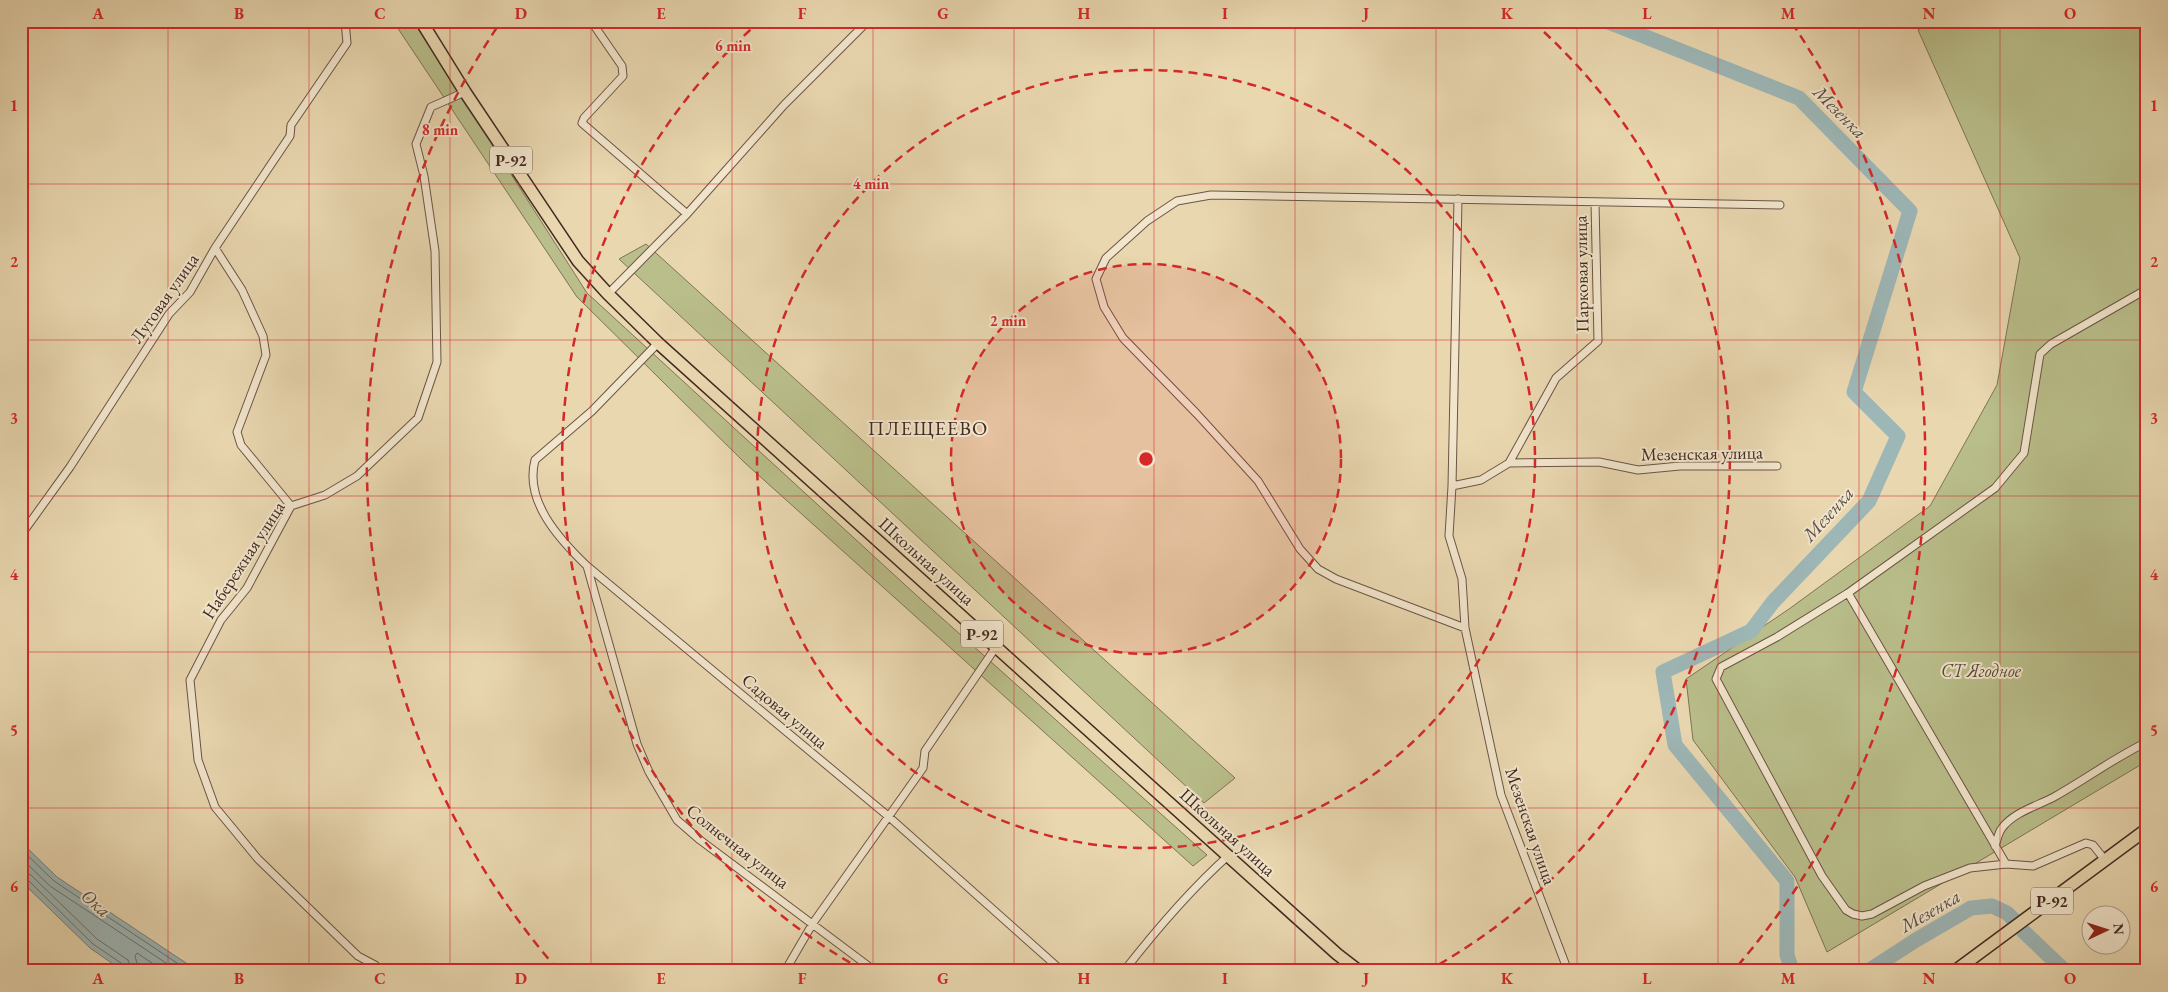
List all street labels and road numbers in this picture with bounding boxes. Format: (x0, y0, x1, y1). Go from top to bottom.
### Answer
road number: Р-92 (490, 146, 532, 174)
street label: Парковая улица (1568, 214, 1594, 333)
street label: Луговая улица (125, 248, 204, 347)
street label: Мезенская улица (1641, 440, 1764, 466)
street label: Набережная улица (196, 496, 290, 623)
street label: Школьная улица (874, 512, 980, 611)
road number: Р-92 (961, 620, 1003, 648)
street label: Садовая улица (737, 668, 833, 754)
street label: Мезенская улица (1500, 764, 1562, 888)
street label: Школьная улица (1175, 783, 1281, 882)
street label: Солнечная улица (682, 799, 795, 894)
road number: Р-92 (2031, 888, 2073, 914)

